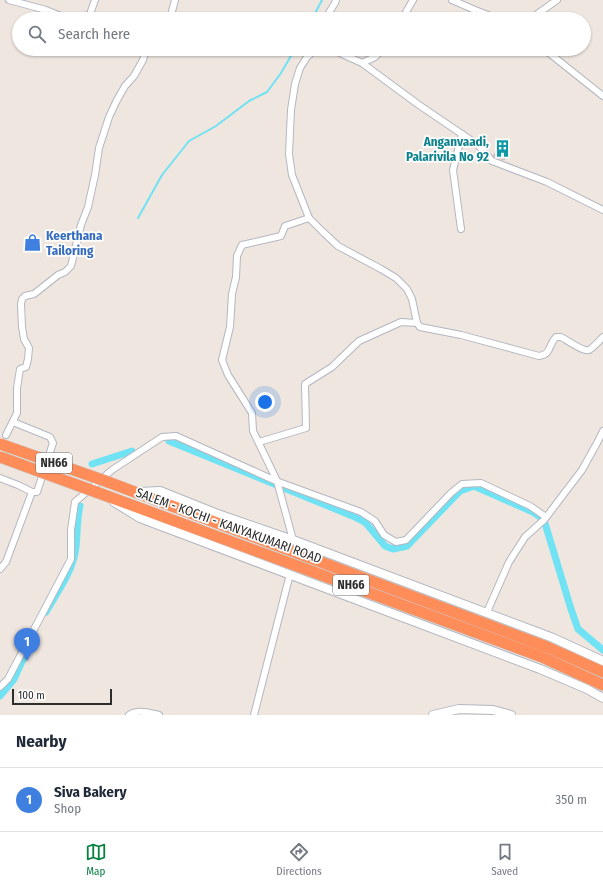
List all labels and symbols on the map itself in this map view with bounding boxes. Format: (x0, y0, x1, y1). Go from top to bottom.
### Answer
place label: Anganvaadi, Palarivila No 92 (406, 134, 489, 164)
building icon: Anganvaadi, Palarivila No 92 (492, 138, 512, 158)
place label: Keerthana Tailoring (46, 228, 103, 258)
shop icon: Keerthana Tailoring (23, 232, 43, 252)
your location (255, 392, 275, 412)
road number: NH66 (36, 453, 72, 473)
street label: SALEM - KOCHI - KANYAKUMARI ROAD (134, 485, 324, 566)
road number: NH66 (333, 575, 369, 595)
pin: 1 (14, 628, 40, 661)
scale bar (12, 687, 112, 706)

